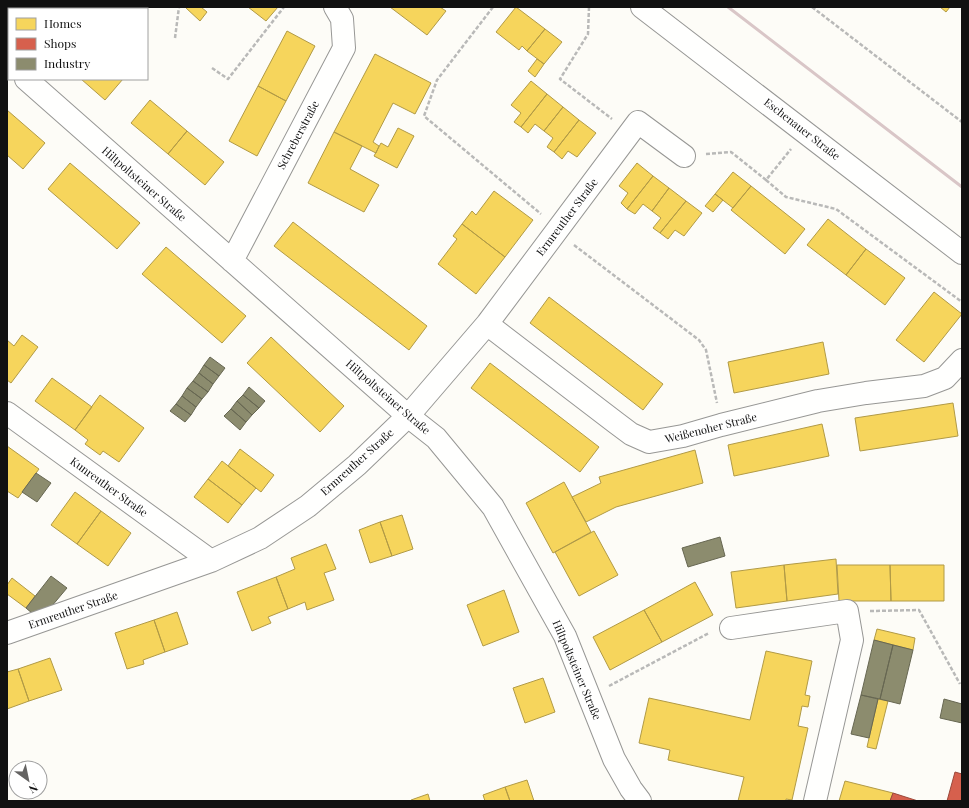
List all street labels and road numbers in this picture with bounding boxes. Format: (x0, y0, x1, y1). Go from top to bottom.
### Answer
street label: Eschenauer Straße (761, 94, 844, 163)
street label: Schreberstraße (273, 97, 322, 172)
street label: Hiltpoltsteiner Straße (99, 143, 190, 225)
street label: Ermreuther Straße (532, 174, 601, 259)
street label: Hiltpoltsteiner Straße (343, 356, 434, 438)
street label: Weißenoher Straße (662, 409, 759, 446)
street label: Ermreuther Straße (317, 424, 397, 498)
street label: Kunreuther Straße (68, 453, 151, 520)
street label: Ermreuther Straße (26, 587, 120, 632)
street label: Hiltpoltsteiner Straße (550, 617, 605, 723)

